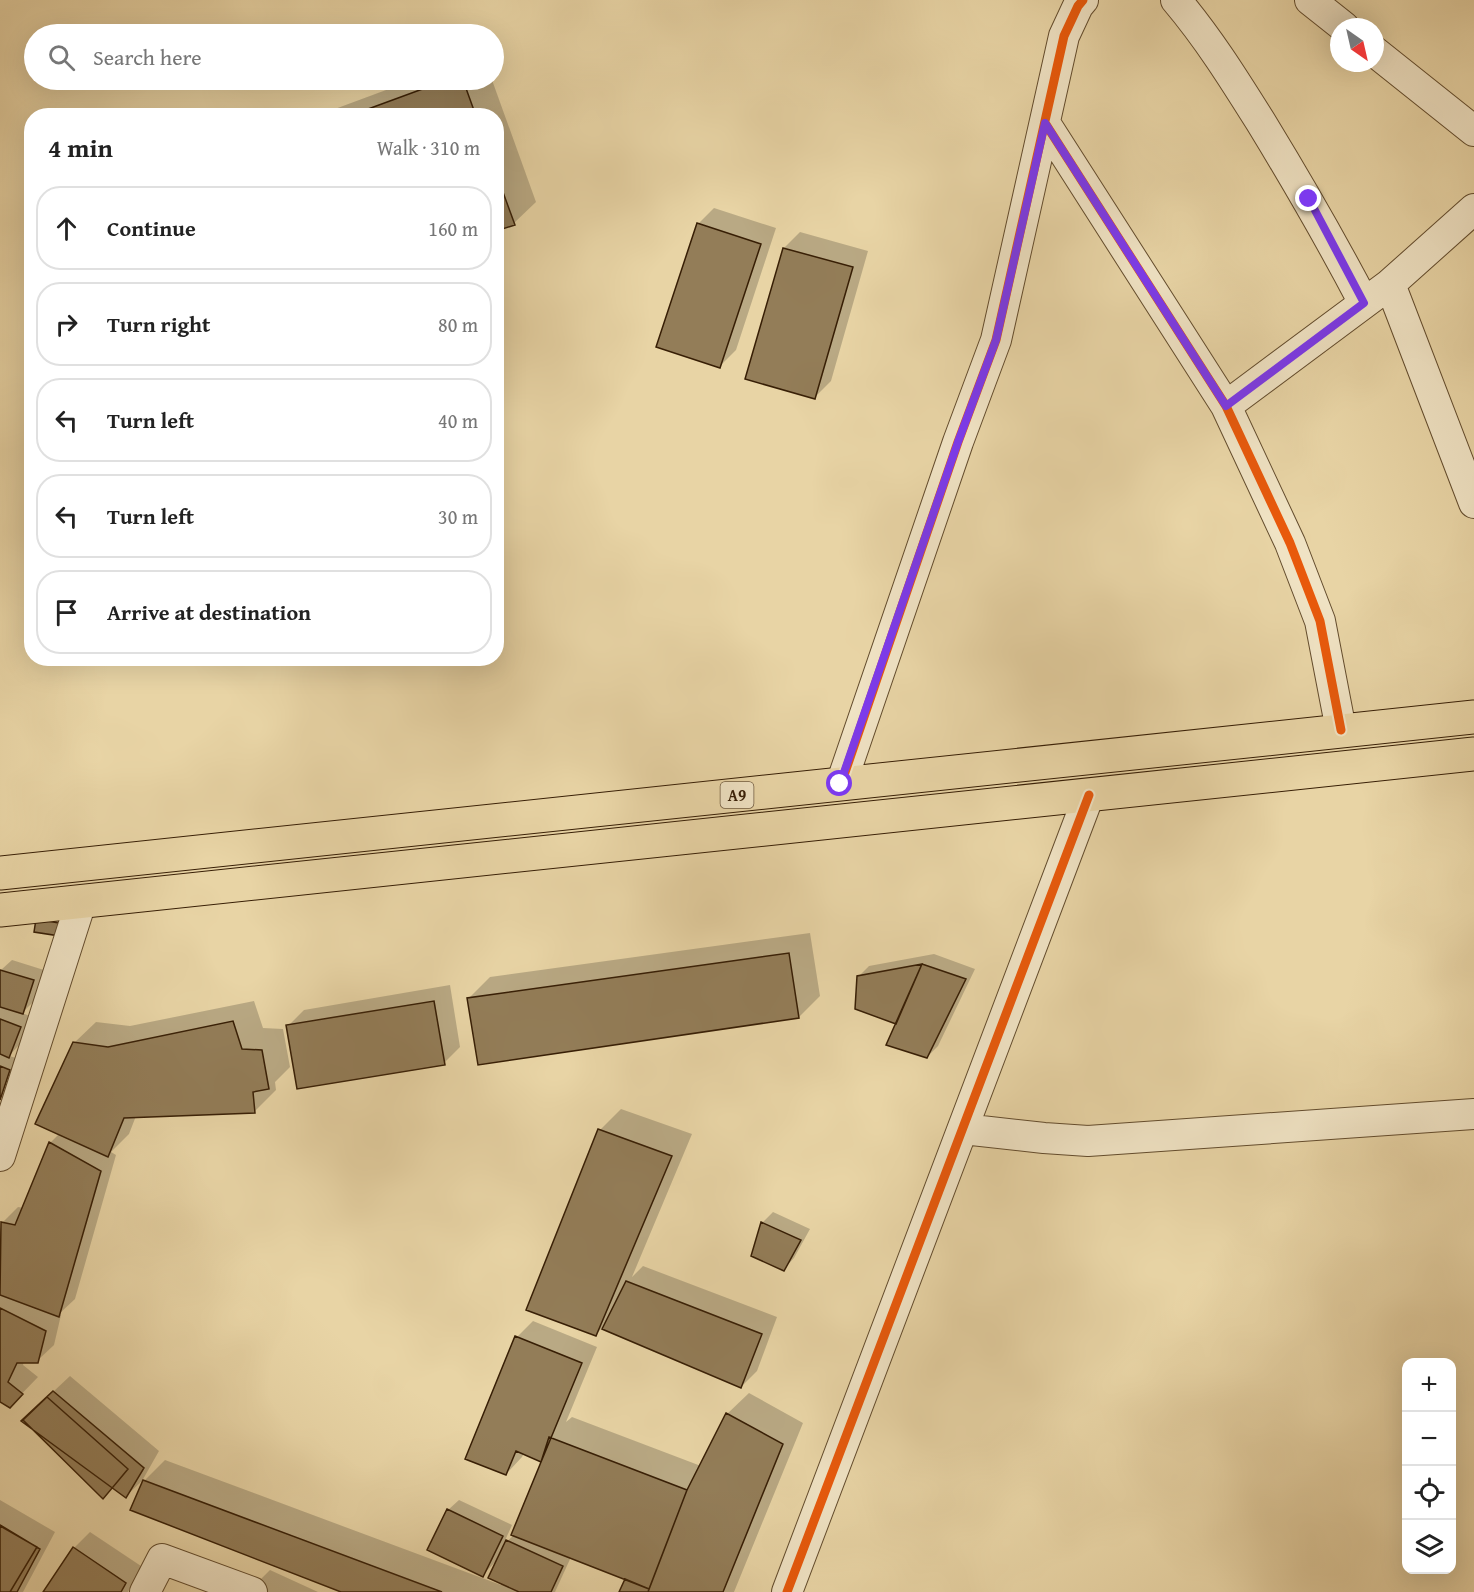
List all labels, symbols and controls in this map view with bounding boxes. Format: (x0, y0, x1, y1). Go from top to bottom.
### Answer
north arrow (1330, 18, 1384, 72)
search box (24, 24, 504, 90)
icon: search (45, 41, 78, 74)
text: Search here (93, 41, 202, 73)
text: 4 min (48, 128, 113, 167)
text: Walk · 310 m (377, 133, 480, 162)
route end (1295, 185, 1321, 211)
icon: ahead (50, 212, 83, 245)
text: Continue (107, 212, 196, 244)
text: 160 m (428, 214, 478, 243)
icon: right (50, 308, 83, 341)
text: Turn right (107, 308, 210, 340)
text: 80 m (438, 310, 478, 339)
icon: left (50, 404, 83, 437)
text: Turn left (107, 404, 194, 436)
text: 40 m (438, 406, 478, 435)
icon: left (50, 500, 83, 533)
text: Turn left (107, 500, 194, 532)
text: 30 m (438, 502, 478, 531)
icon: arrive (50, 596, 83, 629)
text: Arrive at destination (107, 596, 311, 628)
route start (826, 770, 852, 796)
road number: A9 (720, 782, 754, 808)
map controls (1402, 1358, 1456, 1574)
button: + (1402, 1358, 1456, 1412)
button: − (1402, 1412, 1456, 1466)
button: locate (1402, 1466, 1456, 1520)
button: layers (1402, 1520, 1456, 1574)

